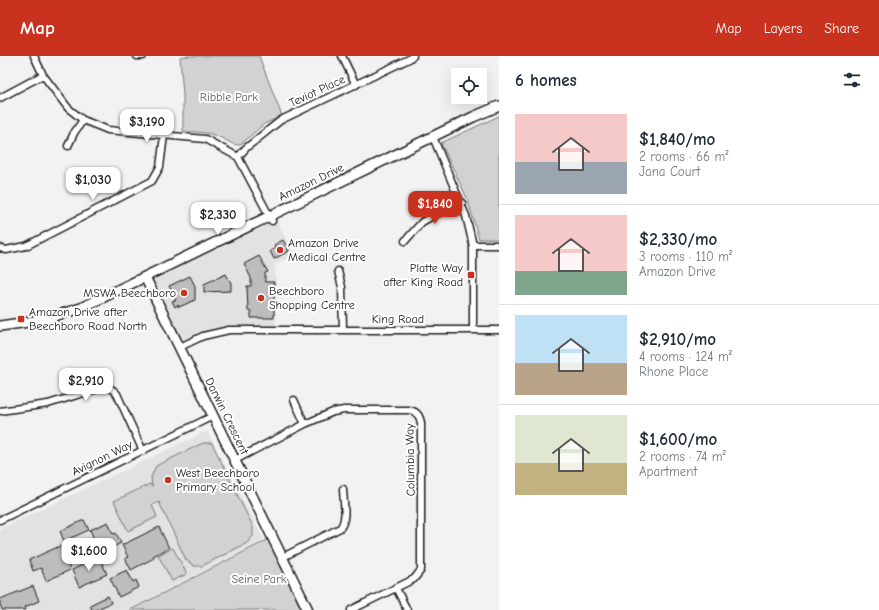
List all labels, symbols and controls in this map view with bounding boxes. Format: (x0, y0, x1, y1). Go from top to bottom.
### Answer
text: Map (20, 17, 55, 39)
text: Map (715, 20, 742, 37)
text: Layers (764, 20, 802, 37)
text: Share (824, 20, 859, 37)
map controls (451, 68, 487, 104)
button: locate (451, 68, 487, 104)
icon: filters (841, 69, 863, 91)
text: 6 homes (515, 71, 577, 90)
street label: Teviot Place (287, 72, 347, 110)
park label: Ribble Park (200, 90, 258, 104)
pin: $3,190 (114, 109, 180, 143)
text: $3,190 (129, 114, 165, 129)
icon: home (547, 130, 595, 178)
text: $1,840/mo (639, 130, 715, 149)
text: 2 rooms · 66 m² (639, 149, 728, 164)
street label: Amazon Drive (276, 160, 346, 204)
text: Jana Court (639, 164, 700, 179)
pin: $1,030 (60, 167, 126, 201)
text: $1,030 (75, 172, 111, 187)
pin: $1,840 (402, 191, 468, 225)
text: $1,840 (417, 196, 453, 211)
pin: $2,330 (185, 202, 251, 236)
text: $2,330 (199, 207, 237, 222)
text: $2,330/mo (639, 230, 717, 249)
icon: home (547, 231, 595, 279)
place label: Amazon Drive Medical Centre (288, 236, 366, 264)
marker: Amazon Drive Medical Centre (275, 245, 285, 255)
text: 3 rooms · 110 m² (639, 249, 732, 264)
place label: Platte Way after King Road (383, 261, 464, 289)
text: Amazon Drive (639, 264, 716, 279)
marker: Platte Way after King Road (466, 270, 476, 280)
place label: Beechboro Shopping Centre (269, 284, 355, 312)
place label: MSWA Beechboro (83, 286, 176, 300)
marker: MSWA Beechboro (179, 288, 189, 298)
marker: Beechboro Shopping Centre (256, 293, 266, 303)
place label: Amazon Drive after Beechboro Road North (29, 305, 147, 333)
street label: King Road (372, 312, 424, 326)
marker: Amazon Drive after Beechboro Road North (16, 314, 26, 324)
text: $2,910/mo (639, 330, 716, 349)
icon: home (547, 331, 595, 379)
text: 4 rooms · 124 m² (639, 349, 732, 364)
text: Rhone Place (639, 364, 708, 379)
pin: $2,910 (53, 368, 119, 402)
text: $2,910 (68, 373, 104, 388)
street label: Darwin Crescent (202, 375, 252, 457)
street label: Columbia Way (402, 423, 418, 497)
text: $1,600/mo (639, 430, 717, 449)
icon: home (547, 431, 595, 479)
street label: Avignon Way (69, 437, 135, 479)
text: 2 rooms · 74 m² (639, 449, 726, 464)
text: Apartment (639, 464, 697, 479)
place label: West Beechboro Primary School (176, 466, 259, 494)
marker: West Beechboro Primary School (163, 475, 173, 485)
pin: $1,600 (56, 538, 122, 572)
text: $1,600 (70, 543, 108, 558)
park label: Seine Park (232, 572, 287, 586)

